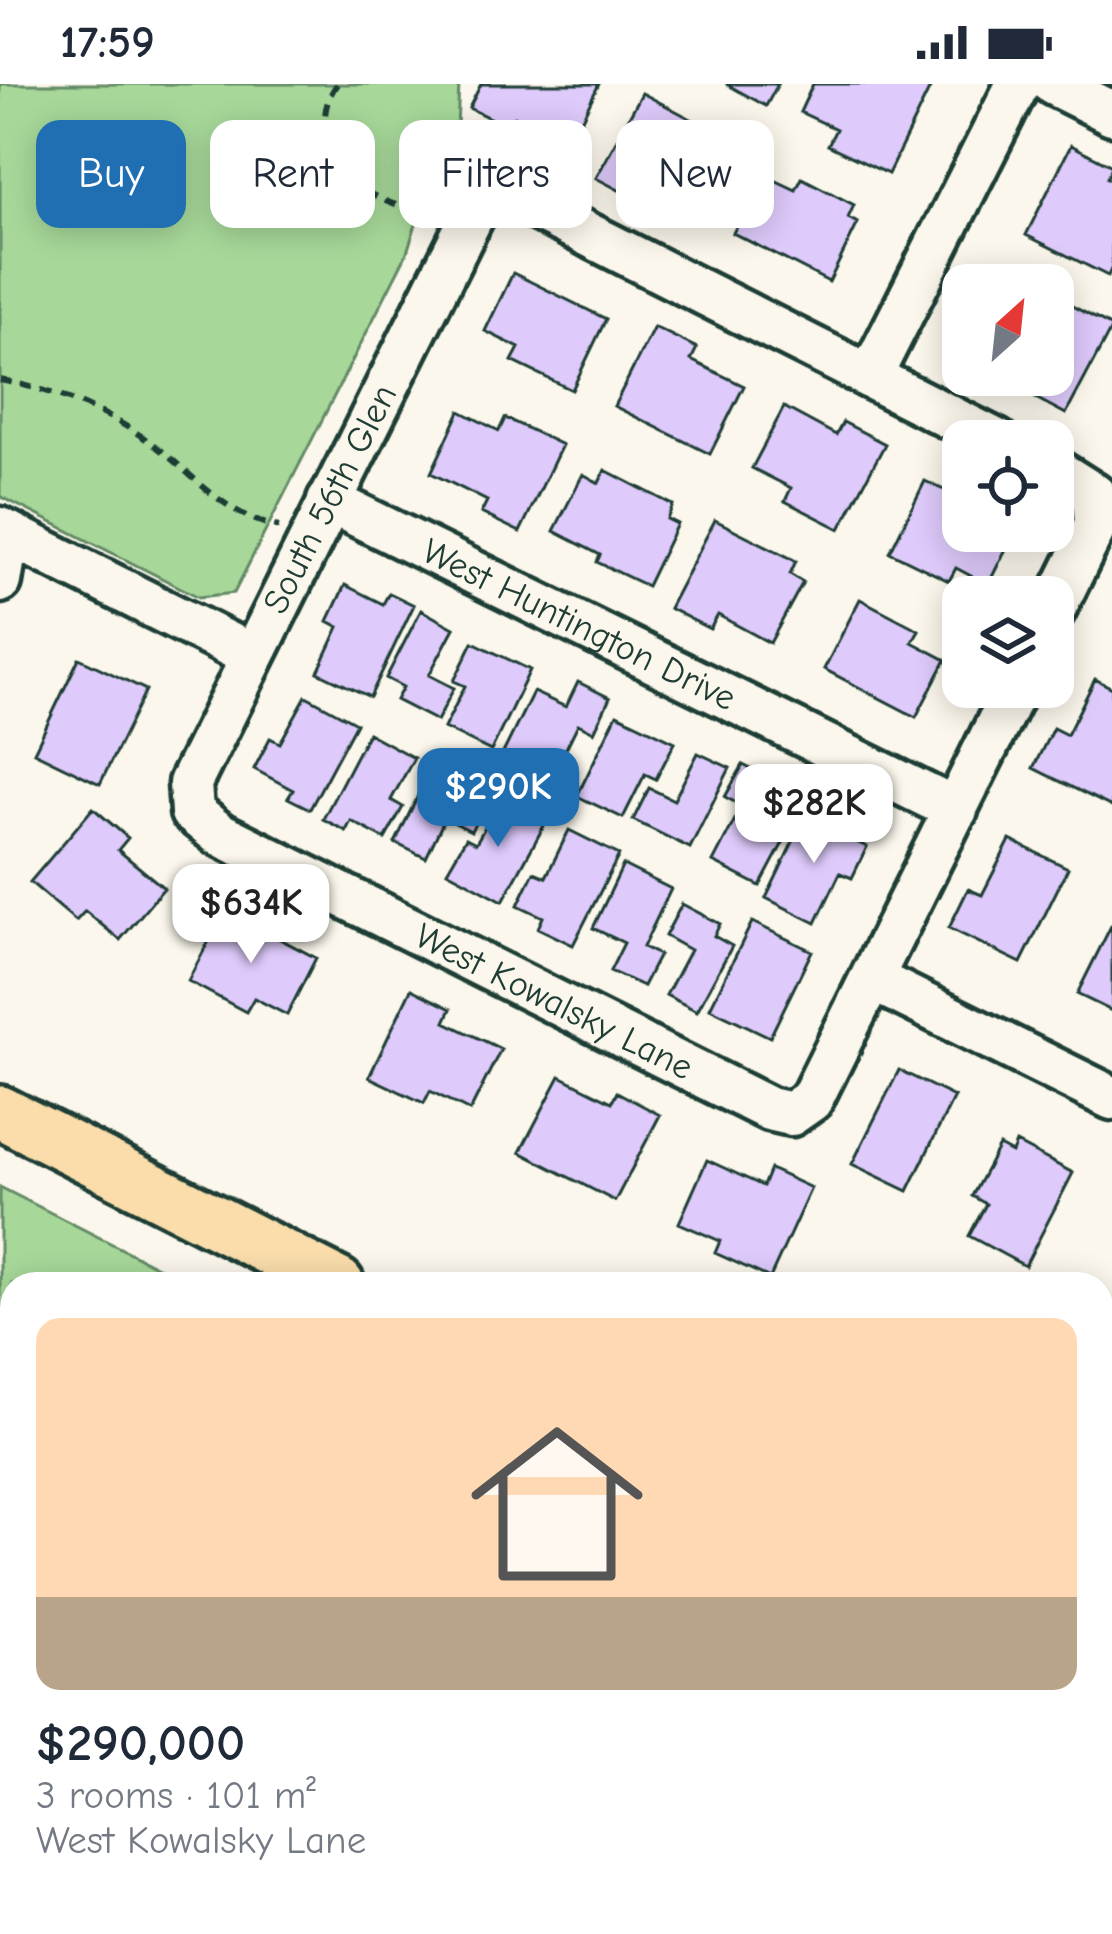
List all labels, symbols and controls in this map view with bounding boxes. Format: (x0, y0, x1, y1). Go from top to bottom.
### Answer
text: 17:59 (60, 16, 155, 68)
chip: Buy (36, 120, 186, 228)
chip: Rent (210, 120, 375, 228)
chip: Filters (399, 120, 592, 228)
chip: New (616, 120, 774, 228)
north arrow (942, 264, 1074, 396)
map controls (942, 264, 1074, 708)
street label: South 56th Glen (255, 378, 405, 620)
button: locate (942, 420, 1074, 552)
street label: West Huntington Drive (416, 530, 742, 719)
button: layers (942, 576, 1074, 708)
pin: $290K (414, 748, 582, 850)
text: $290K (444, 764, 552, 809)
pin: $282K (730, 764, 898, 866)
text: $282K (762, 780, 866, 825)
pin: $634K (167, 864, 335, 966)
text: $634K (199, 880, 303, 925)
street label: West Kowalsky Lane (409, 915, 700, 1088)
icon: home (449, 1396, 665, 1612)
text: $290,000 (36, 1714, 245, 1773)
text: 3 rooms · 101 m² (36, 1773, 316, 1818)
text: West Kowalsky Lane (36, 1818, 366, 1863)

